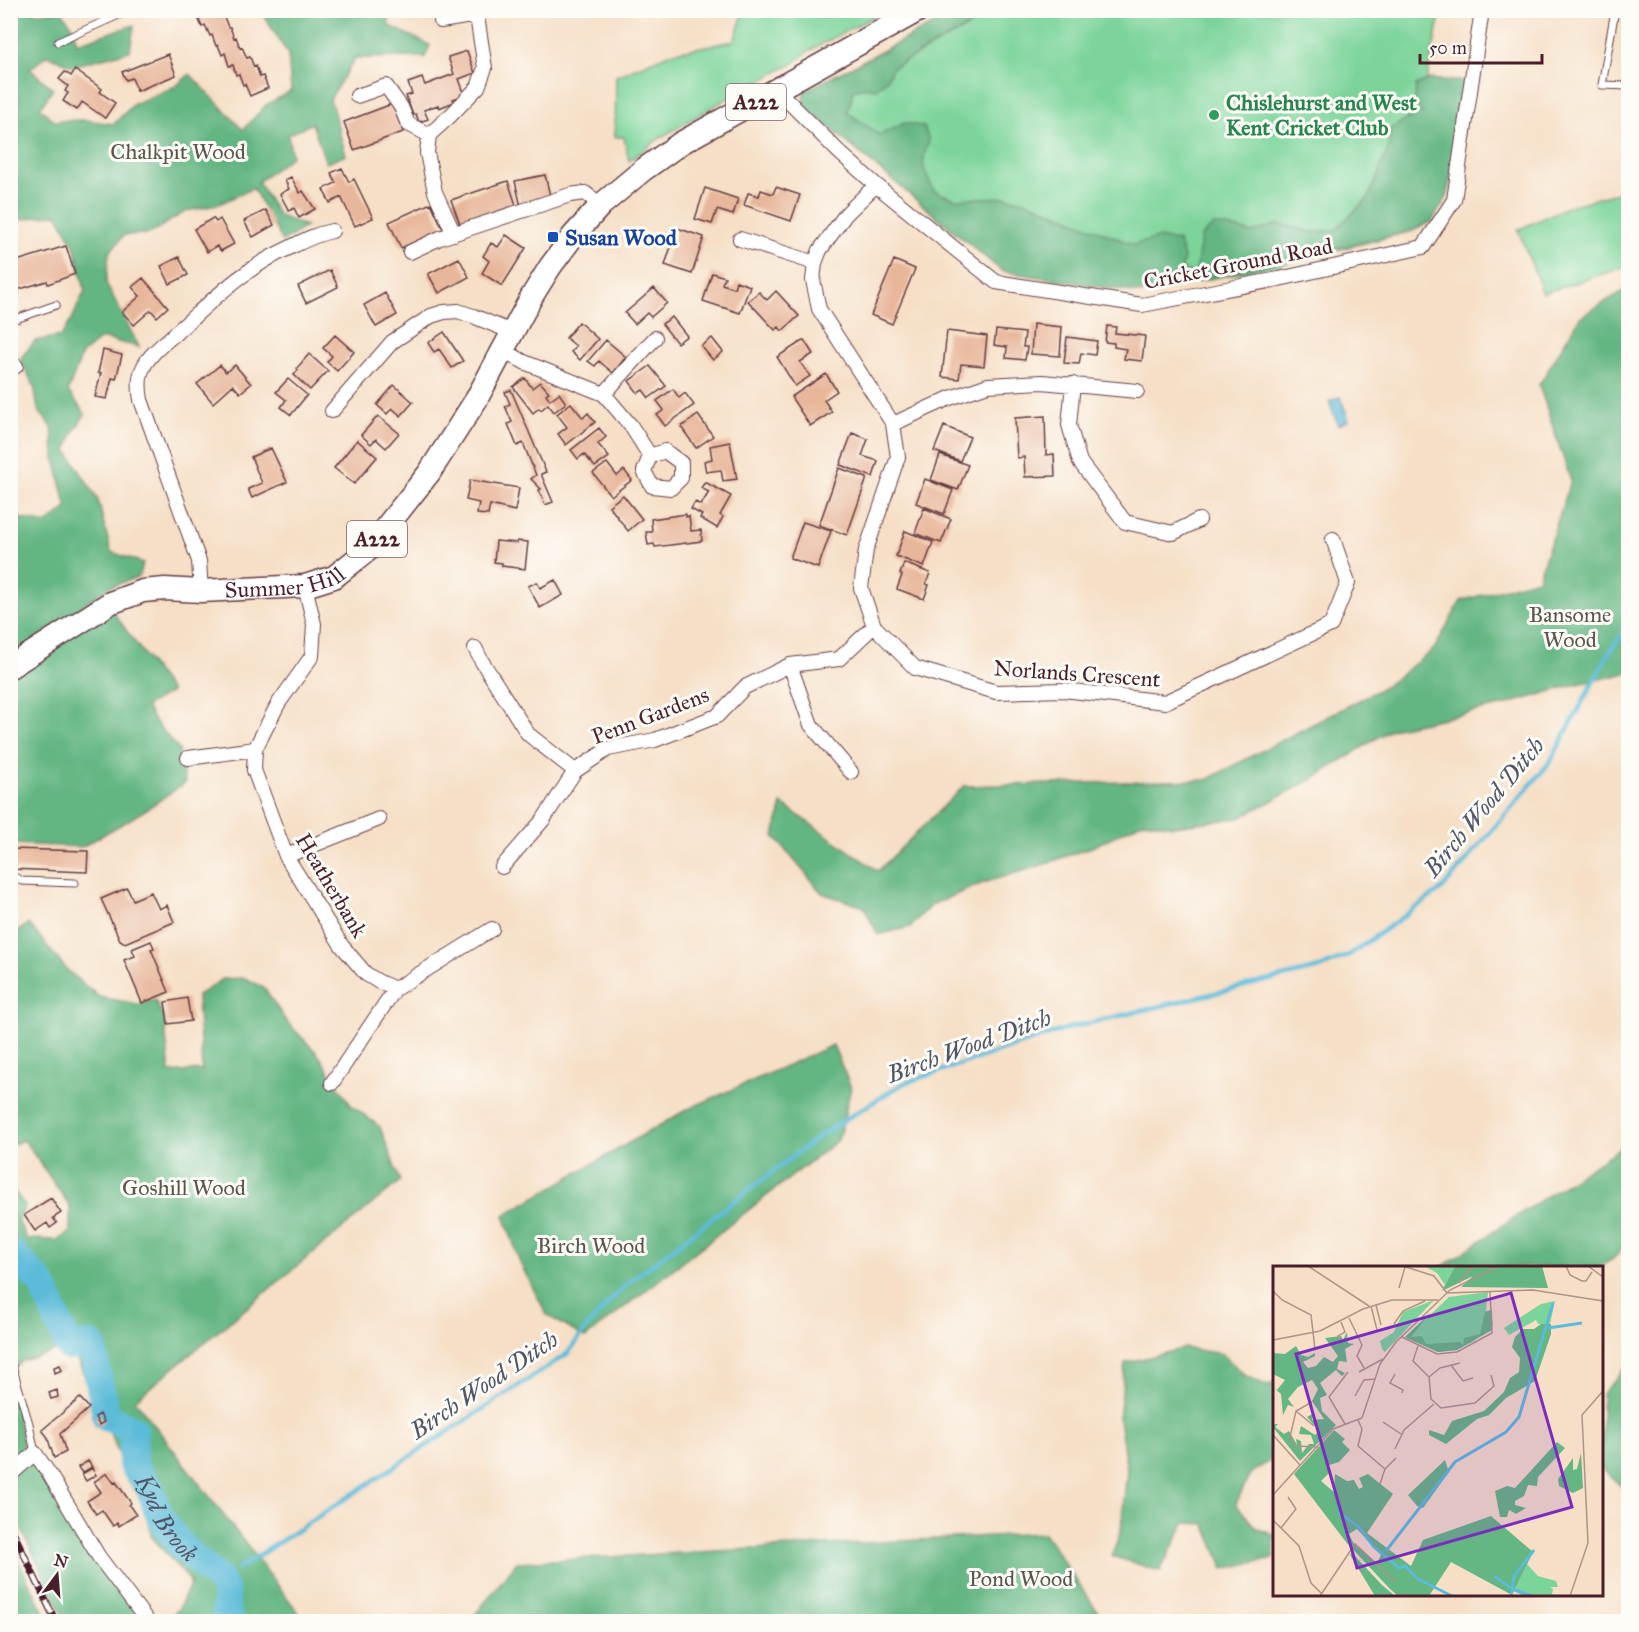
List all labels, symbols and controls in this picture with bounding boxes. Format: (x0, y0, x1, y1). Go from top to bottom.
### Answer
scale bar (1420, 27, 1542, 65)
text: 50 m (1429, 37, 1467, 59)
road number: A222 (726, 84, 786, 120)
place label: Chislehurst and West Kent Cricket Club (1226, 89, 1417, 141)
marker: Chislehurst and West Kent Cricket Club (1207, 108, 1221, 122)
park label: Chalkpit Wood (110, 138, 246, 165)
place label: Susan Wood (565, 224, 678, 251)
marker: Susan Wood (546, 230, 560, 244)
street label: Cricket Ground Road (1141, 232, 1335, 295)
road number: A222 (347, 521, 407, 557)
street label: Summer Hill (224, 561, 350, 604)
park label: Bansome Wood (1529, 601, 1611, 653)
street label: Norlands Crescent (993, 654, 1161, 693)
street label: Penn Gardens (588, 681, 713, 750)
water label: Birch Wood Ditch (1416, 731, 1551, 883)
street label: Heatherbank (290, 828, 374, 943)
water label: Birch Wood Ditch (882, 1002, 1055, 1090)
park label: Goshill Wood (122, 1174, 246, 1201)
park label: Birch Wood (537, 1232, 645, 1259)
inset map (1273, 1266, 1603, 1596)
water label: Birch Wood Ditch (403, 1324, 564, 1446)
water label: Kyd Brook (128, 1467, 204, 1569)
north arrow (27, 1545, 87, 1605)
text: N (52, 1550, 71, 1572)
park label: Pond Wood (969, 1565, 1073, 1592)

